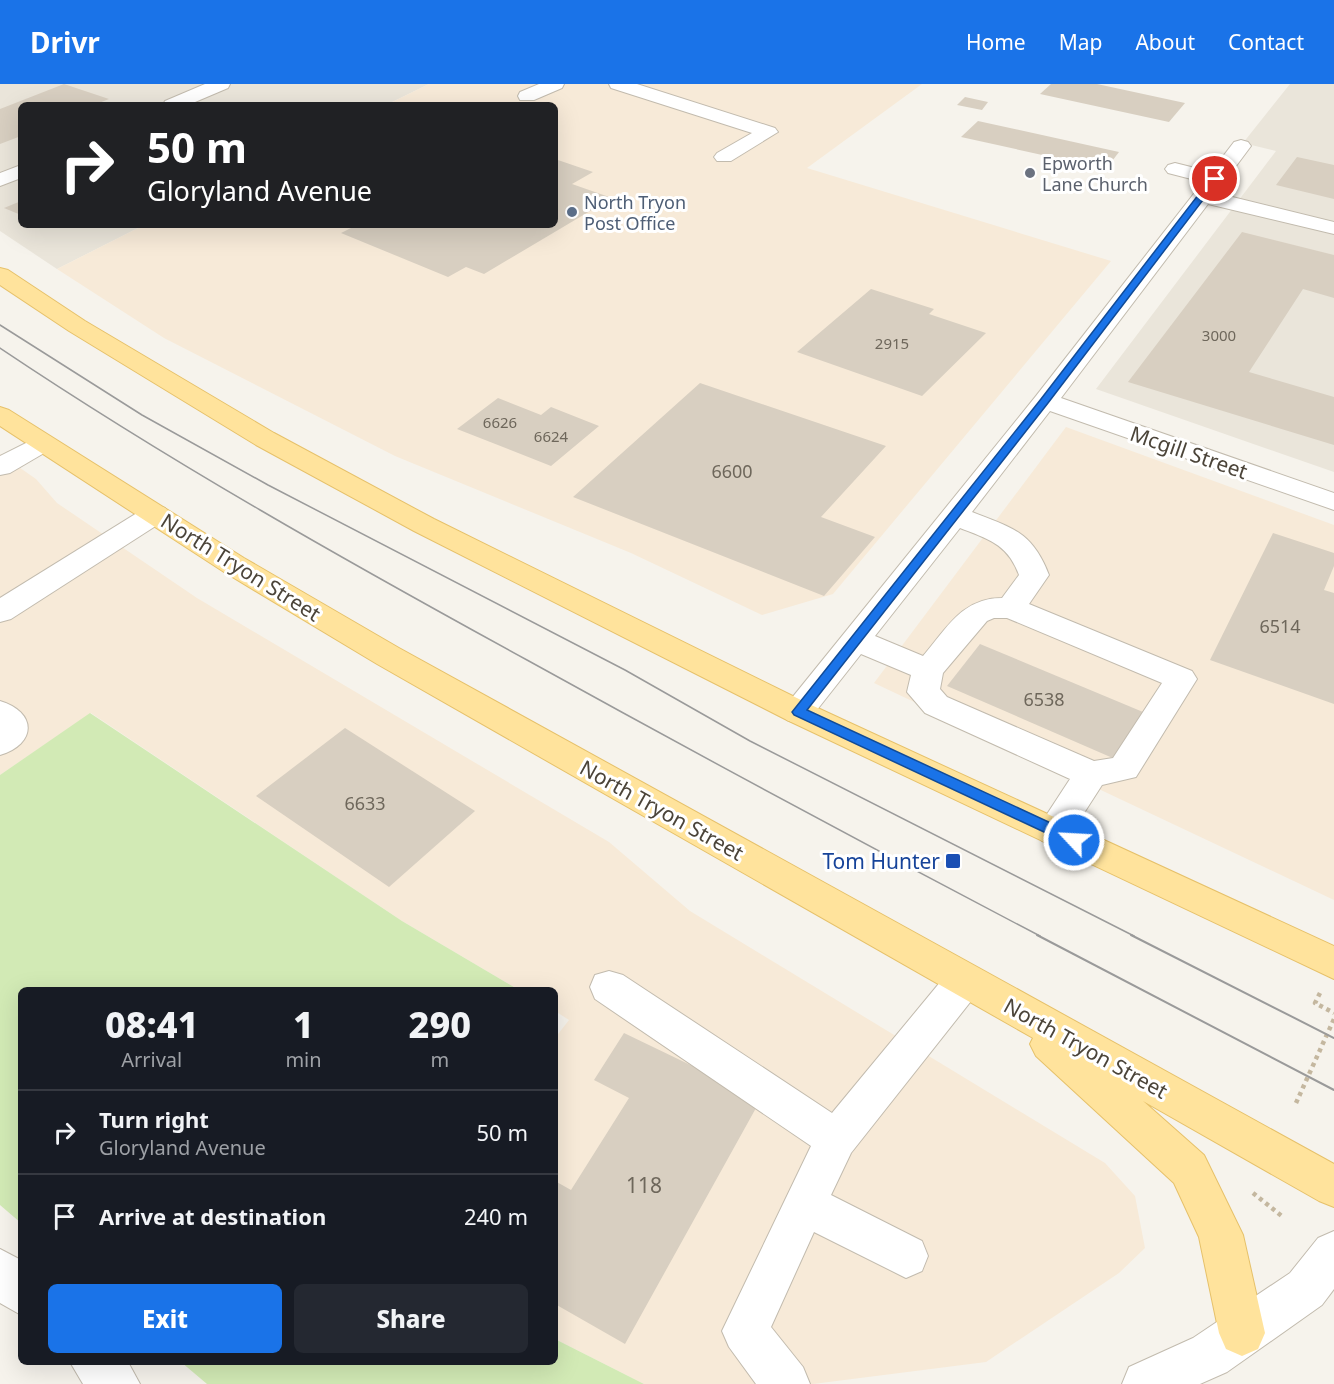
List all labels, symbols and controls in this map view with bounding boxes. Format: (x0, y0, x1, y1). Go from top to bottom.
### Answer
text: Drivr (30, 23, 100, 61)
text: Home (966, 28, 1026, 56)
text: Map (1059, 28, 1102, 56)
text: About (1135, 28, 1195, 56)
text: Contact (1228, 28, 1304, 56)
text: 50 m (147, 118, 247, 175)
icon: right (48, 126, 126, 204)
place label: Epworth Lane Church (1042, 151, 1148, 196)
pin (1189, 153, 1240, 204)
icon: arrive (1198, 162, 1231, 195)
marker: Epworth Lane Church (1023, 166, 1037, 180)
text: Gloryland Avenue (147, 172, 372, 209)
place label: North Tryon Post Office (584, 190, 686, 235)
marker: North Tryon Post Office (565, 205, 579, 219)
house number: 3000 (1202, 325, 1236, 345)
house number: 2915 (875, 333, 909, 353)
house number: 6626 (483, 412, 517, 432)
street label: Mcgill Street (1127, 419, 1252, 485)
house number: 6624 (534, 426, 569, 446)
house number: 6600 (711, 459, 753, 483)
street label: North Tryon Street (156, 507, 326, 628)
house number: 6514 (1259, 614, 1301, 638)
house number: 6538 (1023, 687, 1065, 711)
street label: North Tryon Street (575, 753, 749, 867)
house number: 6633 (344, 791, 386, 815)
position arrow (1042, 808, 1106, 872)
place label: Tom Hunter (822, 847, 940, 875)
marker: Tom Hunter (944, 852, 962, 870)
street label: North Tryon Street (999, 991, 1173, 1105)
text: 08:41 (105, 1000, 198, 1049)
text: 1 (293, 1000, 314, 1049)
text: 290 (409, 1000, 471, 1049)
text: Arrival (121, 1046, 182, 1073)
text: min (285, 1046, 322, 1073)
text: m (430, 1046, 449, 1073)
text: Turn right (99, 1104, 209, 1134)
icon: right (48, 1116, 81, 1149)
text: 50 m (477, 1117, 528, 1147)
text: Gloryland Avenue (99, 1134, 266, 1161)
house number: 118 (626, 1171, 662, 1199)
icon: arrive (48, 1200, 81, 1233)
text: Arrive at destination (99, 1201, 326, 1231)
text: 240 m (464, 1201, 528, 1231)
button: Exit (48, 1284, 282, 1353)
button: Share (294, 1284, 528, 1353)

